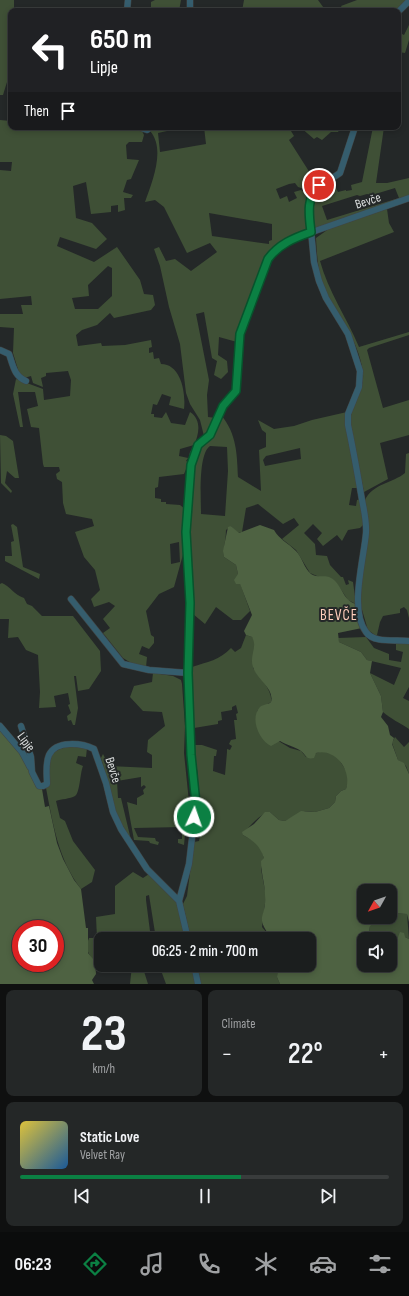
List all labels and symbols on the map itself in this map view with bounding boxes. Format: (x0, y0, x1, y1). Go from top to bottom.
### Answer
pin (302, 168, 336, 202)
street label: Bevče (353, 189, 383, 213)
district label: BEVČE (320, 606, 358, 625)
street label: Lipje (14, 729, 38, 755)
street label: Bevče (102, 755, 124, 785)
position arrow (173, 796, 215, 838)
north arrow (357, 884, 397, 924)
speed limit sign: 30 (12, 920, 64, 972)

